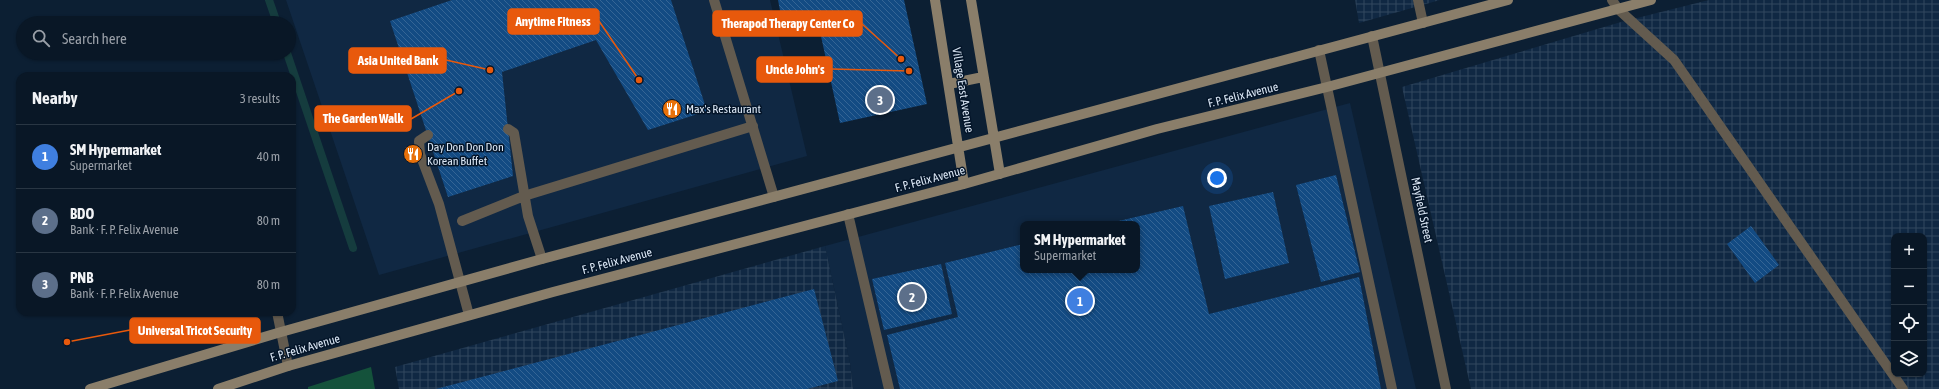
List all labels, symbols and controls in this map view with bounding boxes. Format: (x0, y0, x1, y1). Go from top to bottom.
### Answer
callout: Anytime Fitness (508, 9, 599, 34)
callout: Therapod Therapy Center Co (713, 11, 862, 36)
text: Anytime Fitness (514, 14, 591, 29)
search box (16, 16, 296, 60)
text: Therapod Therapy Center Co (721, 16, 855, 31)
icon: search (30, 27, 52, 49)
text: Search here (62, 30, 127, 47)
street label: Village East Avenue (949, 47, 977, 133)
callout: Asia United Bank (349, 48, 446, 73)
text: Asia United Bank (357, 53, 438, 68)
callout: Uncle John's (757, 57, 832, 82)
text: Uncle John's (765, 62, 825, 77)
street label: F. P. Felix Avenue (1206, 79, 1280, 111)
pin: 3 (867, 85, 893, 115)
text: Nearby (32, 88, 78, 108)
text: 3 results (240, 91, 280, 106)
restaurant icon: Max's Restaurant (661, 98, 683, 120)
place label: Max's Restaurant (686, 102, 762, 116)
callout: The Garden Walk (315, 106, 411, 131)
text: The Garden Walk (323, 111, 404, 126)
place label: Day Don Don Don Korean Buffet (427, 140, 504, 168)
text: SM Hypermarket (70, 141, 161, 158)
restaurant icon: Day Don Don Don Korean Buffet (402, 143, 424, 165)
text: 1 (42, 149, 48, 164)
text: 40 m (257, 149, 280, 164)
text: Supermarket (70, 158, 132, 173)
street label: F. P. Felix Avenue (893, 163, 967, 195)
your location (1207, 168, 1227, 188)
street label: Mayfield Street (1408, 176, 1436, 245)
text: BDO (70, 205, 94, 222)
text: 2 (42, 213, 48, 228)
text: 80 m (257, 213, 280, 228)
popup (1020, 221, 1140, 273)
text: Bank · F. P. Felix Avenue (70, 222, 179, 237)
text: SM Hypermarket (1034, 231, 1126, 248)
map controls (1891, 233, 1927, 377)
button: + (1891, 233, 1927, 269)
street label: F. P. Felix Avenue (580, 245, 654, 277)
text: Supermarket (1034, 248, 1096, 263)
text: PNB (70, 269, 93, 286)
button: − (1891, 269, 1927, 305)
text: 3 (42, 277, 48, 292)
text: 80 m (257, 277, 280, 292)
pin: 2 (899, 282, 925, 312)
text: Bank · F. P. Felix Avenue (70, 286, 179, 301)
pin: 1 (1067, 286, 1093, 316)
button: locate (1891, 305, 1927, 341)
callout: Universal Tricot Security (130, 318, 260, 343)
text: Universal Tricot Security (138, 323, 253, 338)
street label: F. P. Felix Avenue (268, 331, 342, 365)
button: layers (1891, 341, 1927, 377)

